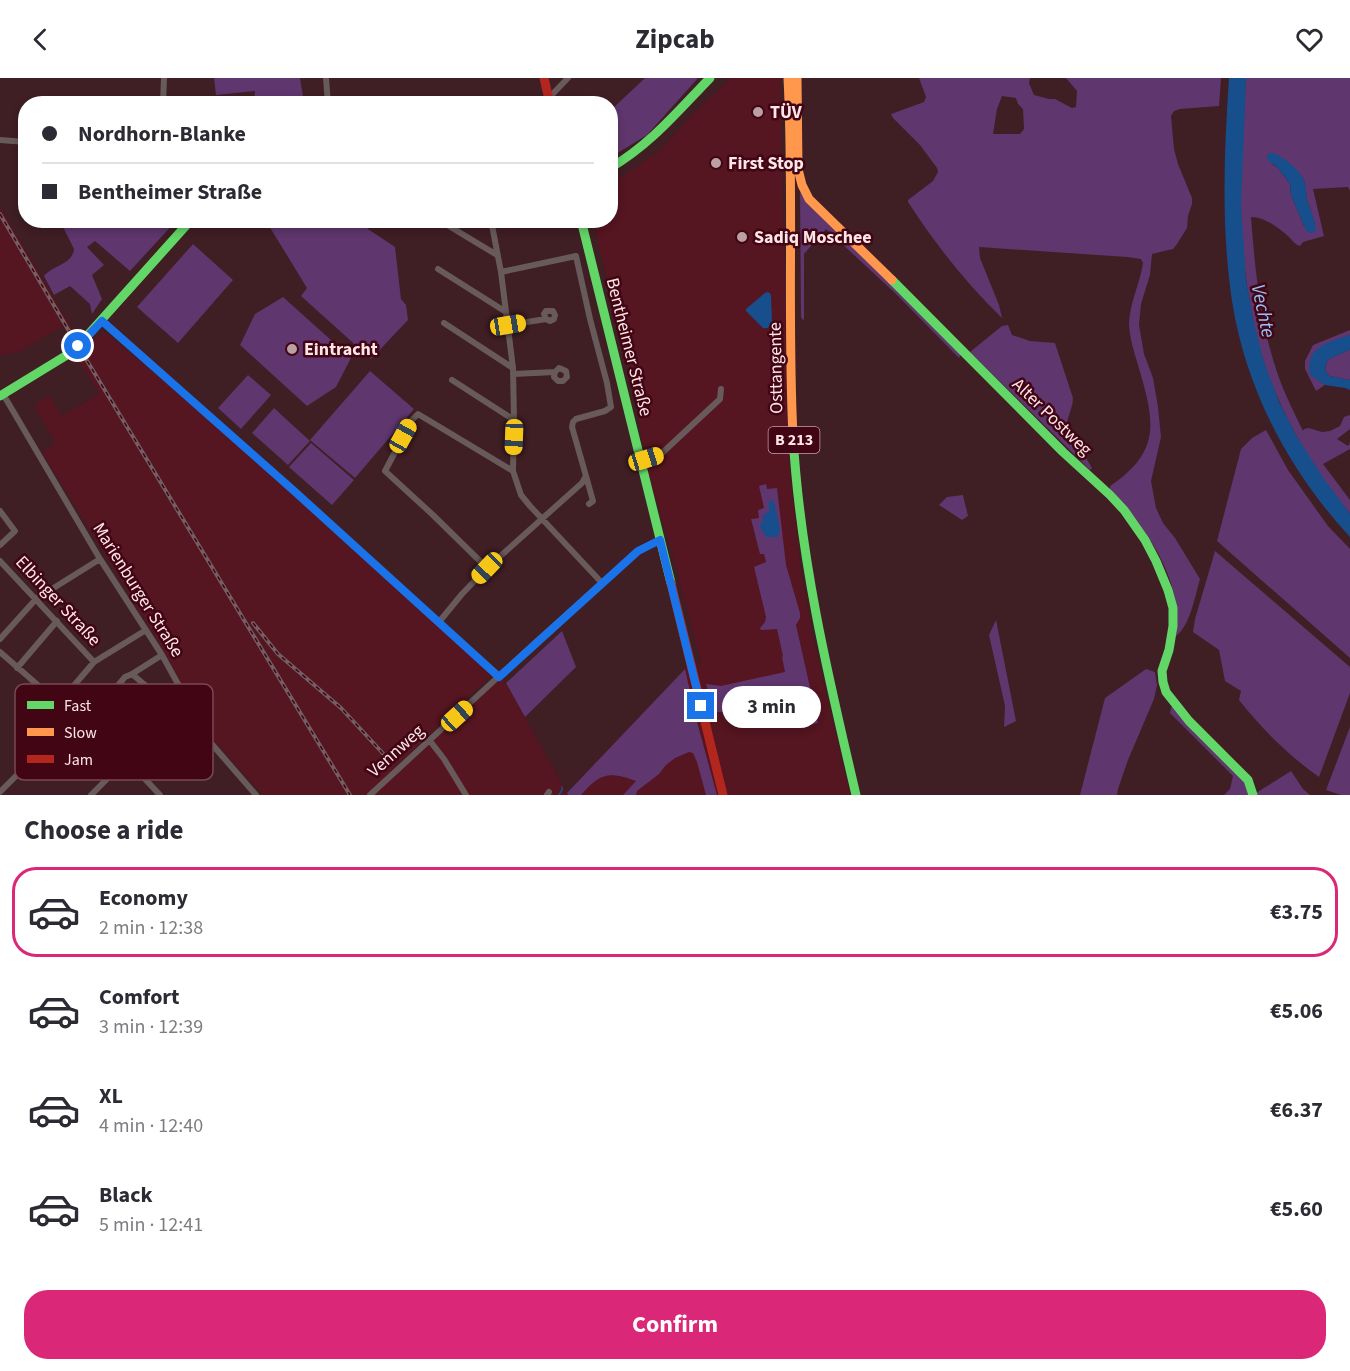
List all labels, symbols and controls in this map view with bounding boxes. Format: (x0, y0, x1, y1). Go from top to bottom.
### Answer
text: Zipcab (635, 20, 715, 59)
icon: back (24, 23, 57, 56)
icon: heart (1293, 23, 1326, 56)
place label: TÜV (770, 100, 803, 125)
marker: TÜV (751, 105, 765, 119)
text: Nordhorn-Blanke (78, 118, 246, 150)
place label: First Stop (728, 151, 804, 176)
marker: First Stop (709, 156, 723, 170)
text: Bentheimer Straße (78, 176, 262, 208)
place label: Sadiq Moschee (754, 225, 872, 250)
marker: Sadiq Moschee (735, 230, 749, 244)
street label: Bentheimer Straße (600, 275, 658, 419)
water label: Vechte (1244, 282, 1282, 340)
car (489, 313, 527, 337)
street label: Osttangente (763, 322, 789, 414)
route start (64, 332, 91, 359)
place label: Eintracht (304, 337, 378, 362)
marker: Eintracht (285, 342, 299, 356)
street label: Alter Postweg (1006, 372, 1098, 462)
car (386, 416, 420, 456)
car (504, 419, 524, 455)
road number: B 213 (768, 427, 820, 453)
car (626, 445, 666, 473)
street label: Marienburger Straße (86, 518, 190, 662)
car (468, 549, 506, 587)
street label: Elbinger Straße (10, 550, 107, 652)
legend (15, 684, 213, 780)
callout: 3 min (722, 685, 821, 727)
route end (687, 692, 714, 719)
text: 3 min (747, 693, 796, 721)
text: Fast (64, 695, 92, 717)
car (438, 697, 476, 735)
street label: Vennweg (362, 719, 430, 783)
text: Slow (64, 722, 97, 744)
text: Jam (64, 749, 93, 771)
text: Choose a ride (24, 811, 184, 850)
text: Economy (99, 882, 188, 914)
icon: car (27, 885, 81, 939)
text: €3.75 (1270, 896, 1323, 928)
text: 2 min · 12:38 (99, 914, 203, 942)
text: Comfort (99, 981, 180, 1013)
icon: car (27, 984, 81, 1038)
text: €5.06 (1270, 995, 1323, 1027)
text: 3 min · 12:39 (99, 1013, 203, 1041)
text: XL (99, 1080, 123, 1112)
icon: car (27, 1083, 81, 1137)
text: €6.37 (1270, 1094, 1323, 1126)
text: 4 min · 12:40 (99, 1112, 203, 1140)
text: Black (99, 1179, 153, 1211)
icon: car (27, 1182, 81, 1236)
text: €5.60 (1270, 1193, 1323, 1225)
text: 5 min · 12:41 (99, 1211, 203, 1239)
button: Confirm (24, 1290, 1326, 1359)

